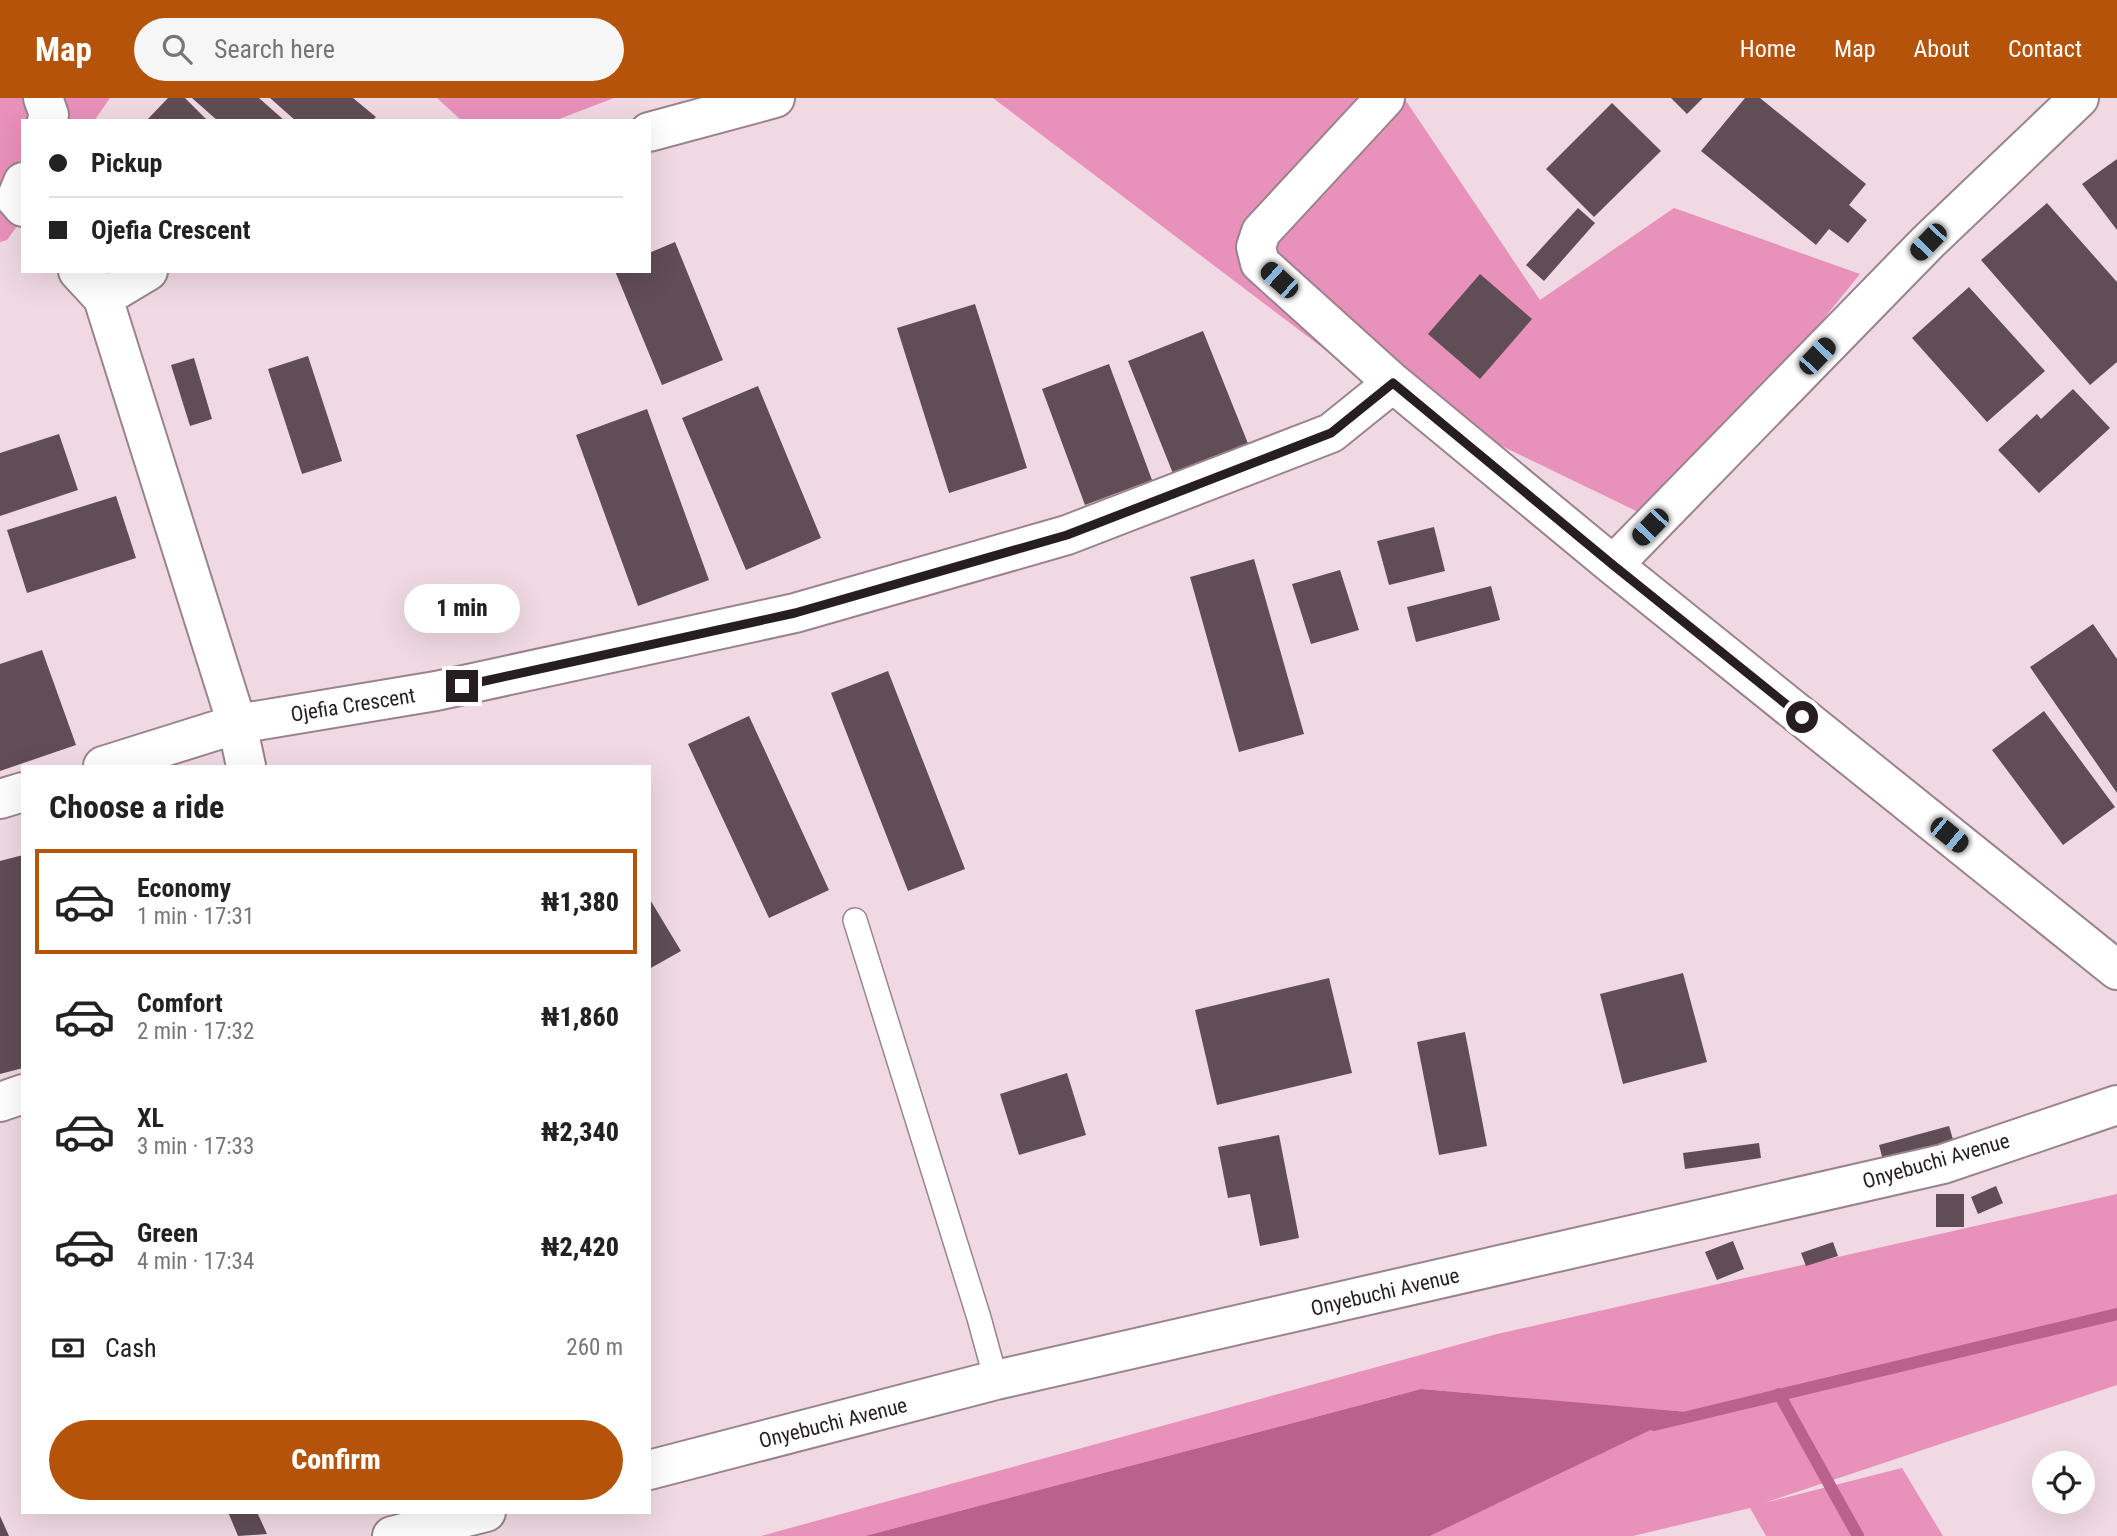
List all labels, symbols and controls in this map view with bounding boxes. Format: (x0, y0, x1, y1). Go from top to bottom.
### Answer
search box (134, 18, 624, 81)
text: Map (35, 30, 92, 69)
icon: search (158, 30, 196, 68)
text: Search here (214, 34, 335, 64)
text: Home (1740, 35, 1796, 63)
text: Map (1834, 35, 1876, 63)
text: About (1914, 35, 1970, 63)
text: Contact (2008, 35, 2082, 63)
text: Pickup (91, 148, 162, 178)
text: Ojefia Crescent (91, 215, 251, 245)
car (1906, 220, 1951, 264)
car (1257, 258, 1302, 302)
car (1795, 334, 1840, 378)
car (1628, 505, 1673, 549)
callout: 1 min (404, 584, 520, 634)
text: 1 min (436, 595, 488, 622)
route end (446, 670, 478, 702)
street label: Ojefia Crescent (289, 683, 417, 727)
route start (1786, 701, 1818, 733)
text: Choose a ride (49, 788, 224, 826)
car (1927, 814, 1972, 856)
icon: car (53, 870, 116, 933)
text: Economy (137, 873, 231, 903)
text: ₦1,380 (541, 887, 619, 917)
text: 1 min · 17:31 (137, 903, 254, 930)
icon: car (53, 985, 116, 1048)
text: Comfort (137, 988, 223, 1018)
text: ₦1,860 (541, 1002, 619, 1032)
text: 2 min · 17:32 (137, 1018, 254, 1045)
icon: car (53, 1100, 116, 1163)
text: XL (137, 1103, 164, 1133)
text: ₦2,340 (541, 1117, 619, 1147)
street label: Onyebuchi Avenue (1860, 1129, 2012, 1193)
text: 3 min · 17:33 (137, 1133, 254, 1160)
icon: car (53, 1215, 116, 1278)
text: Green (137, 1218, 198, 1248)
text: ₦2,420 (541, 1232, 619, 1262)
text: 4 min · 17:34 (137, 1248, 254, 1275)
street label: Onyebuchi Avenue (1308, 1263, 1462, 1321)
icon: cash (49, 1329, 87, 1367)
text: Cash (105, 1333, 157, 1363)
text: 260 m (566, 1334, 623, 1361)
street label: Onyebuchi Avenue (756, 1393, 910, 1453)
button: Confirm (49, 1420, 623, 1500)
map controls (2032, 1451, 2095, 1514)
button: locate (2032, 1451, 2095, 1514)

